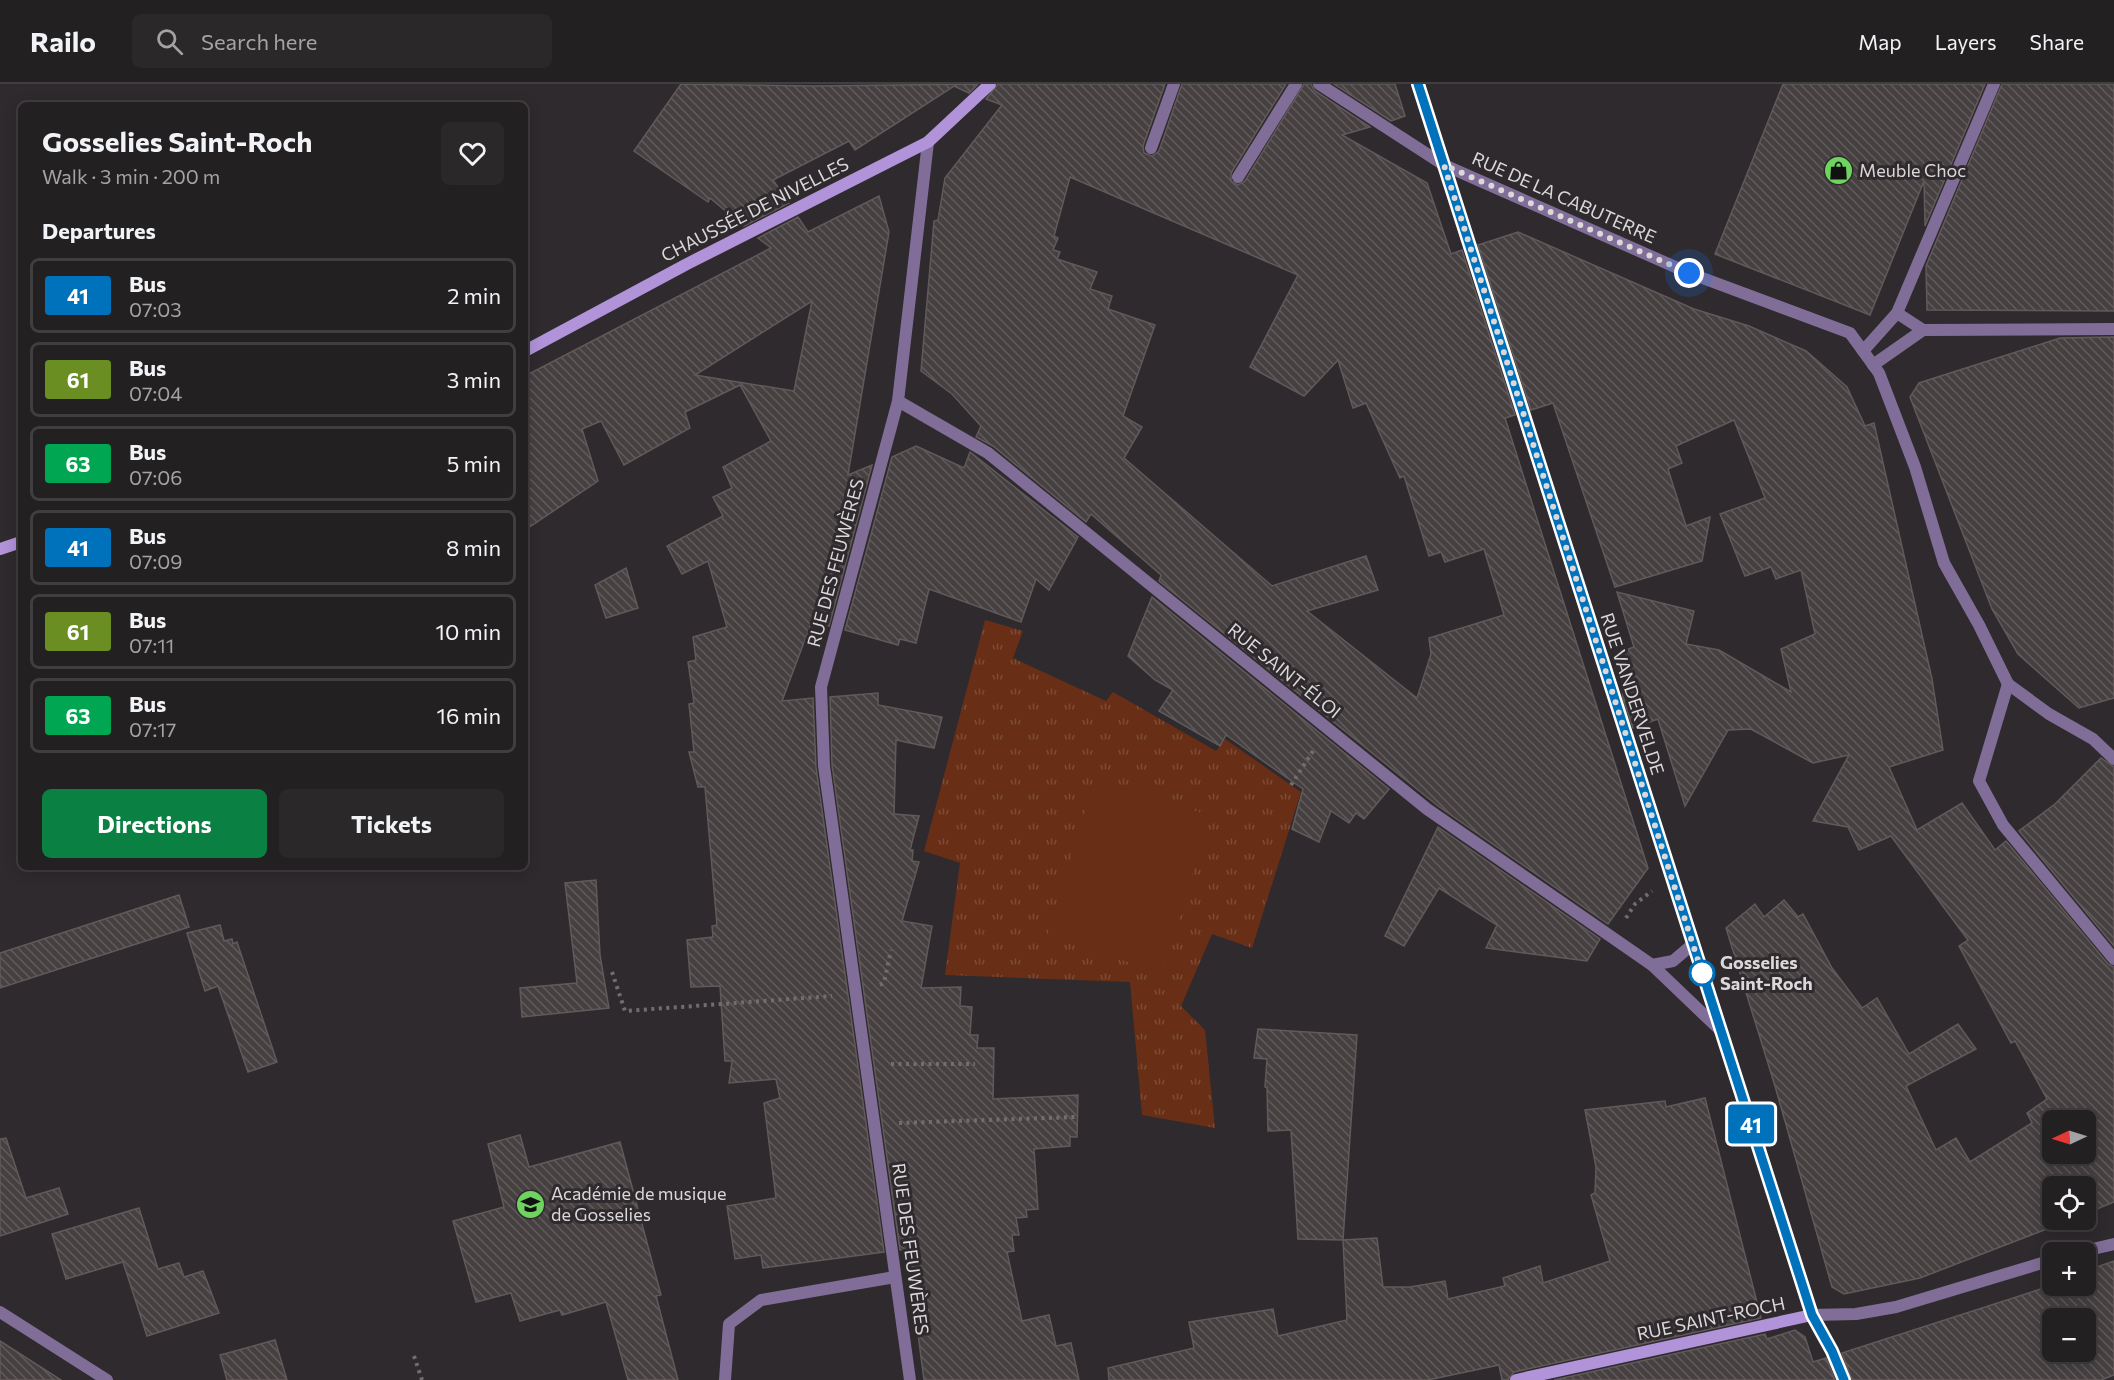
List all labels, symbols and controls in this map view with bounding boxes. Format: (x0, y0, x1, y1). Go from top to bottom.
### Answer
search box (132, 14, 552, 68)
text: Railo (30, 24, 96, 58)
icon: search (153, 25, 186, 58)
text: Search here (201, 28, 317, 55)
text: Map (1858, 29, 1902, 54)
text: Layers (1935, 29, 1997, 54)
text: Share (2030, 29, 2084, 54)
button: heart (441, 122, 504, 185)
text: Gosselies Saint-Roch (42, 124, 312, 158)
street label: RUE DE LA CABUTERRE (1469, 147, 1660, 248)
street label: CHAUSSÉE DE NIVELLES (657, 152, 852, 266)
shop icon: Meuble Choc (1822, 155, 1854, 187)
place label: Meuble Choc (1859, 159, 1966, 181)
text: Walk · 3 min · 200 m (42, 164, 220, 188)
text: Departures (42, 217, 156, 244)
your location (1674, 258, 1704, 288)
text: Bus (129, 270, 166, 297)
text: 2 min (447, 282, 501, 309)
text: 41 (67, 283, 89, 308)
text: 07:03 (129, 297, 182, 321)
text: Bus (129, 354, 166, 381)
text: 3 min (447, 366, 501, 393)
text: 61 (67, 367, 89, 392)
text: 07:04 (129, 381, 182, 405)
text: Bus (129, 438, 166, 465)
text: 5 min (447, 450, 501, 477)
text: 63 (65, 451, 91, 476)
text: 07:06 (129, 465, 182, 489)
street label: RUE DES FEUWÈRES (802, 476, 868, 649)
text: Bus (129, 522, 166, 549)
text: 8 min (446, 534, 501, 561)
text: 41 (67, 535, 89, 560)
text: 07:09 (129, 549, 182, 573)
text: Bus (129, 606, 166, 633)
street label: RUE VANDERVELDE (1596, 610, 1670, 777)
text: 10 min (436, 618, 501, 645)
street label: RUE SAINT-ÉLOI (1224, 618, 1346, 723)
text: 61 (67, 619, 89, 644)
text: 07:11 (129, 633, 174, 657)
text: Bus (129, 690, 166, 717)
text: 16 min (437, 702, 501, 729)
text: 63 (65, 703, 91, 728)
text: 07:17 (129, 717, 176, 741)
button: Directions (42, 789, 267, 858)
button: Tickets (279, 789, 504, 858)
place label: Gosselies Saint-Roch (1720, 951, 1813, 994)
marker: Gosselies Saint-Roch (1689, 960, 1715, 986)
line badge: 41 (1724, 1104, 1778, 1144)
north arrow (2042, 1110, 2096, 1164)
map controls (2042, 1110, 2096, 1362)
text: 41 (1740, 1112, 1762, 1137)
street label: RUE DES FEUWÈRES (888, 1161, 934, 1336)
button: locate (2042, 1176, 2096, 1230)
place label: Académie de musique de Gosselies (551, 1182, 726, 1225)
school or university icon: Académie de musique de Gosselies (514, 1188, 546, 1220)
button: + (2042, 1242, 2096, 1296)
street label: RUE SAINT-ROCH (1635, 1292, 1787, 1344)
button: − (2042, 1308, 2096, 1362)

